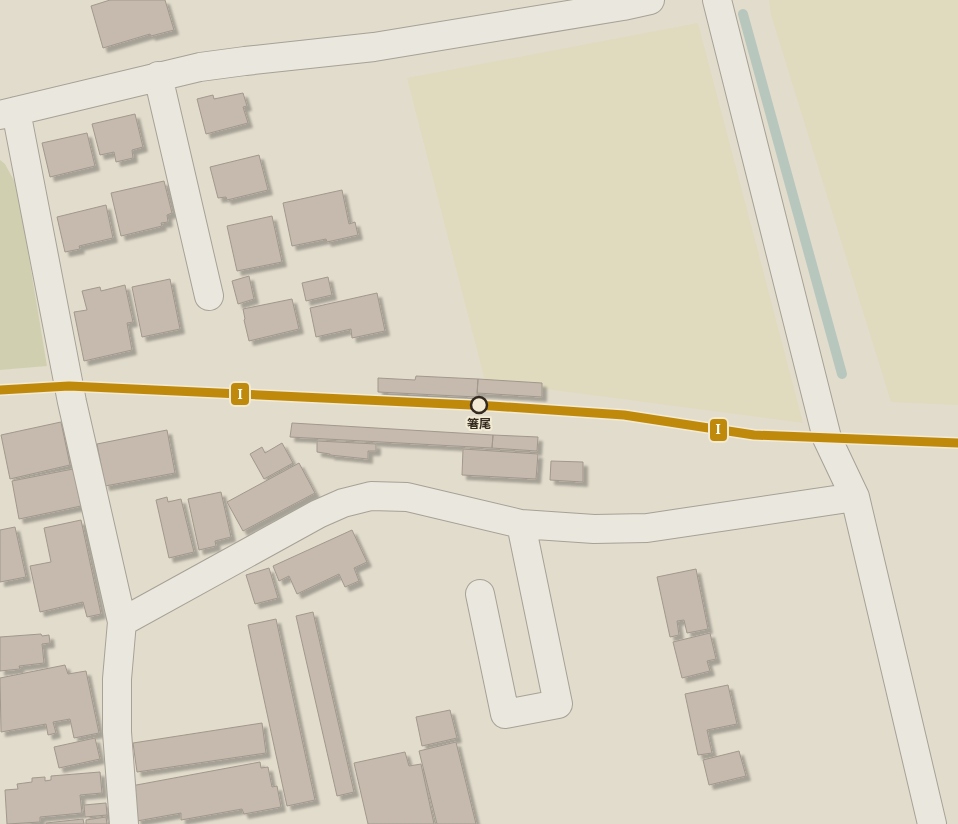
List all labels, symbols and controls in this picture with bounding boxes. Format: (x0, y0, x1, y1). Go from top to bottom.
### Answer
line badge: I (230, 382, 250, 406)
text: I (237, 384, 243, 403)
marker: 箸尾 (470, 396, 488, 414)
place label: 箸尾 (467, 416, 491, 431)
line badge: I (709, 418, 728, 442)
text: I (715, 419, 721, 438)

